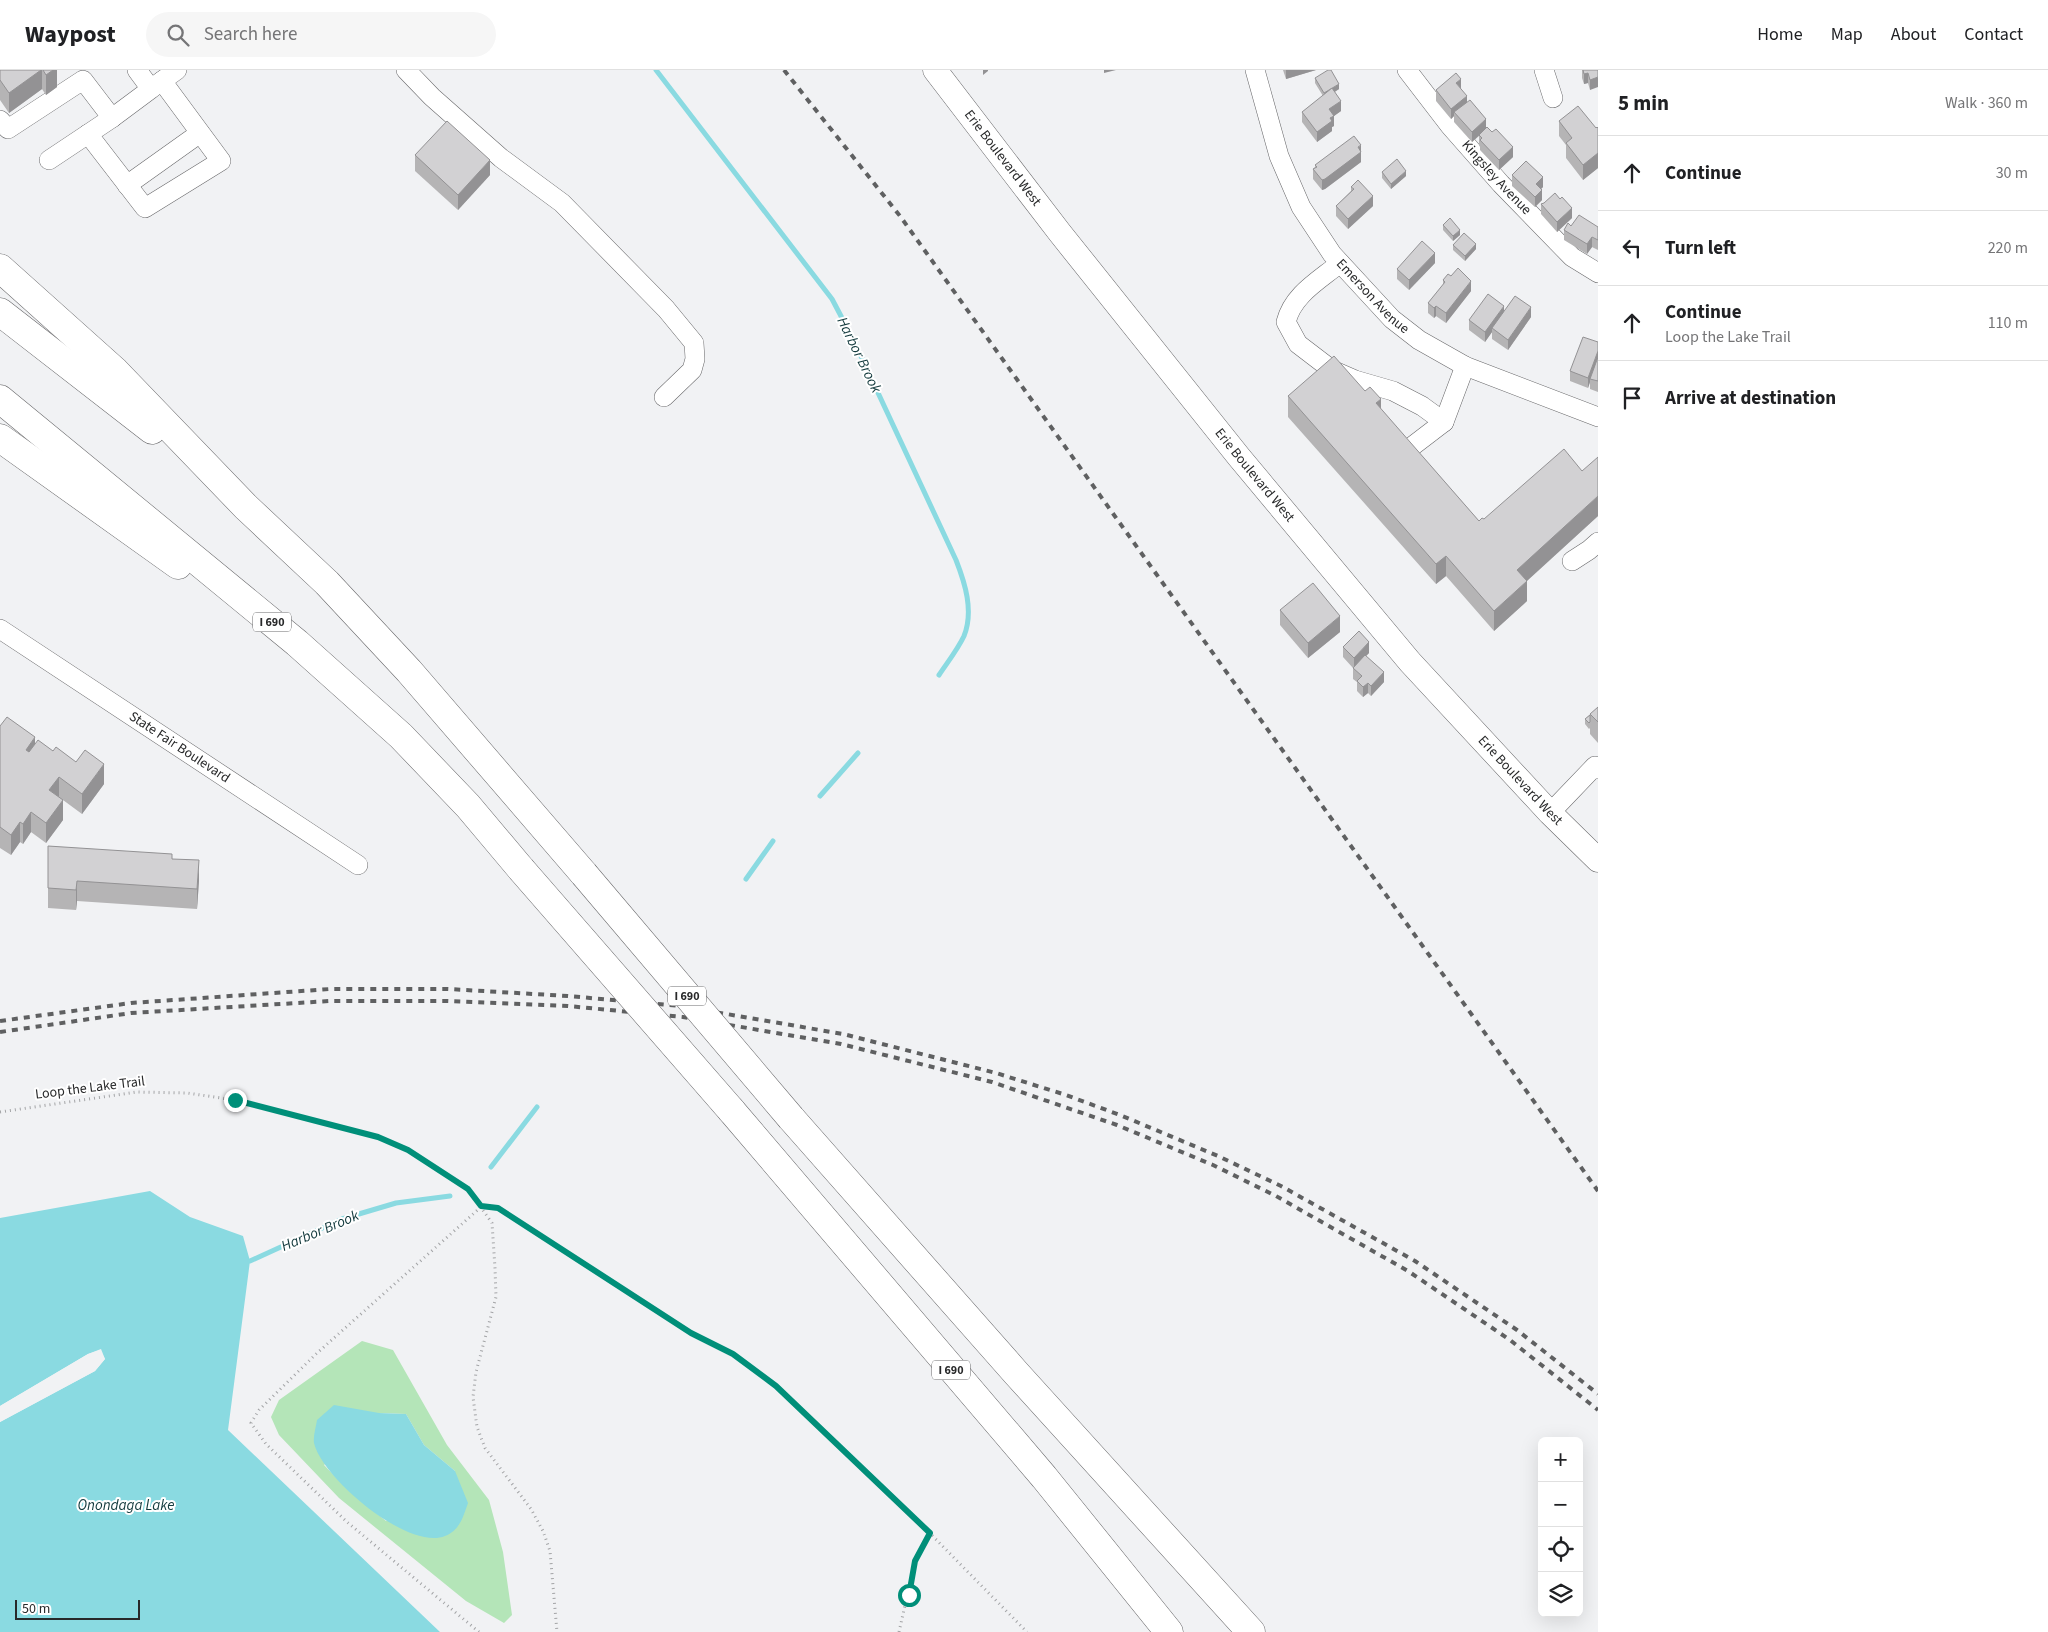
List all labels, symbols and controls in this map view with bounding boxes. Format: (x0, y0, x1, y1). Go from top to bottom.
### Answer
search box (146, 12, 496, 57)
text: Waypost (25, 17, 116, 52)
icon: search (164, 21, 192, 49)
text: Search here (204, 21, 297, 48)
text: Home (1757, 22, 1803, 47)
text: Map (1831, 22, 1863, 47)
text: About (1891, 22, 1936, 47)
text: Contact (1964, 22, 2023, 47)
text: 5 min (1618, 88, 1669, 118)
text: Walk · 360 m (1945, 92, 2028, 114)
street label: Erie Boulevard West (959, 106, 1046, 211)
street label: Kingsley Avenue (1457, 136, 1536, 220)
icon: ahead (1618, 159, 1646, 187)
text: Continue (1665, 160, 1742, 187)
text: 30 m (1996, 162, 2028, 184)
icon: left (1618, 234, 1646, 262)
text: Turn left (1665, 235, 1736, 262)
text: 220 m (1988, 237, 2028, 259)
street label: Emerson Avenue (1331, 254, 1413, 339)
text: Continue (1665, 299, 1742, 326)
icon: ahead (1618, 309, 1646, 337)
text: 110 m (1988, 312, 2028, 334)
water label: Harbor Brook (831, 313, 887, 397)
text: Loop the Lake Trail (1665, 326, 1791, 348)
icon: arrive (1618, 384, 1646, 412)
text: Arrive at destination (1665, 385, 1836, 412)
street label: Erie Boulevard West (1210, 424, 1299, 527)
road number: I 690 (253, 612, 291, 632)
street label: State Fair Boulevard (125, 707, 234, 788)
street label: Erie Boulevard West (1473, 731, 1567, 830)
road number: I 690 (668, 986, 706, 1006)
street label: Loop the Lake Trail (34, 1071, 146, 1105)
route end (224, 1089, 247, 1112)
water label: Harbor Brook (278, 1205, 363, 1257)
road number: I 690 (932, 1360, 970, 1380)
map controls (1538, 1437, 1583, 1617)
button: + (1538, 1437, 1583, 1482)
button: − (1538, 1482, 1583, 1527)
water label: Onondaga Lake (78, 1495, 174, 1516)
button: locate (1538, 1527, 1583, 1572)
button: layers (1538, 1572, 1583, 1617)
route start (898, 1584, 921, 1607)
scale bar (15, 1597, 140, 1620)
text: 50 m (22, 1599, 50, 1619)

